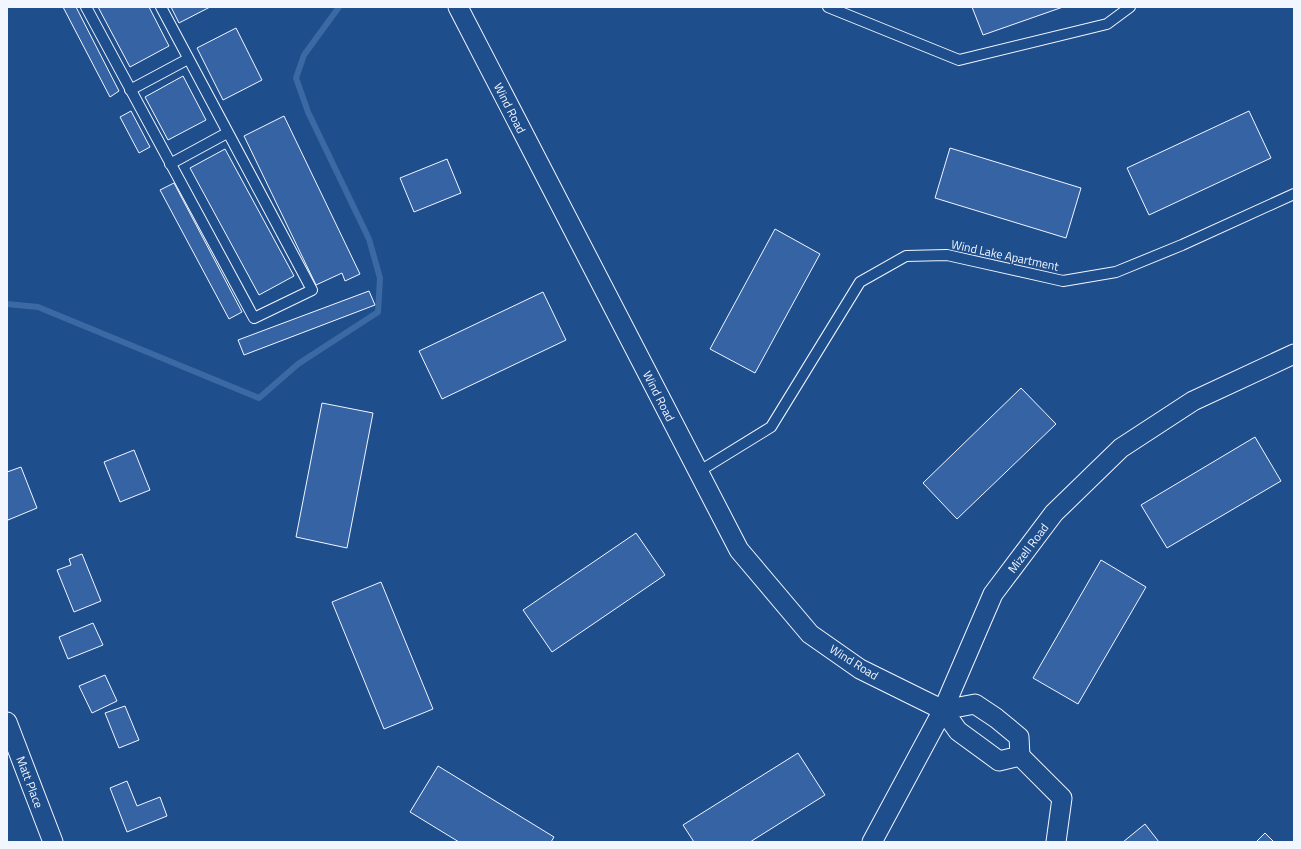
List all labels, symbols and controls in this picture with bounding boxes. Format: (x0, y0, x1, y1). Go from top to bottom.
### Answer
street label: Wind Road (489, 79, 531, 137)
street label: Wind Lake Apartment (950, 234, 1061, 276)
street label: Wind Road (638, 367, 680, 425)
street label: Mizell Road (1003, 519, 1053, 577)
street label: Wind Road (826, 639, 882, 685)
street label: Matt Place (11, 753, 49, 811)

